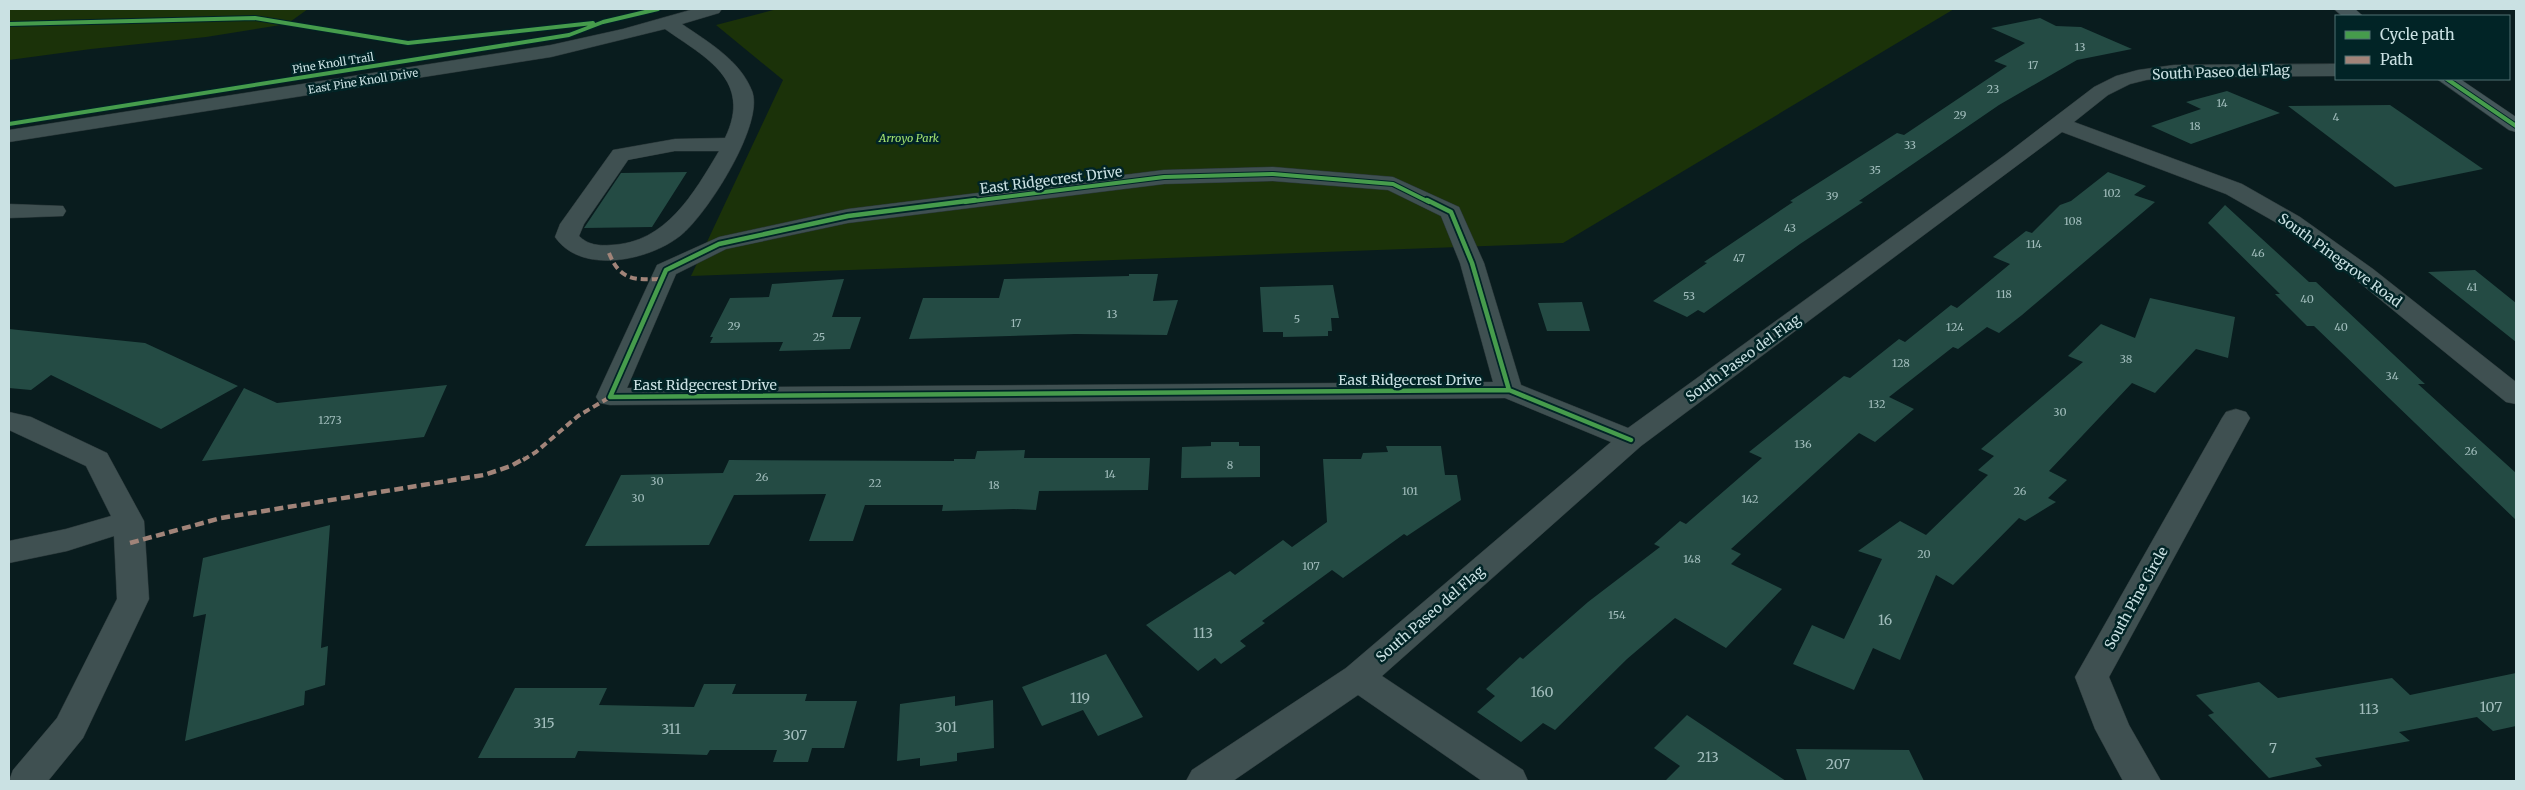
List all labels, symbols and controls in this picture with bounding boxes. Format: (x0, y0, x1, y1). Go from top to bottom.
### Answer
legend (2335, 15, 2510, 80)
text: Cycle path (2380, 25, 2455, 44)
house number: 13 (2075, 40, 2085, 54)
street label: Pine Knoll Trail (291, 50, 375, 76)
text: Path (2380, 50, 2413, 69)
house number: 17 (2028, 58, 2038, 72)
street label: South Paseo del Flag (2152, 61, 2291, 83)
street label: East Pine Knoll Drive (307, 65, 419, 97)
house number: 23 (1987, 82, 1999, 96)
house number: 14 (2216, 96, 2228, 110)
house number: 29 (1954, 108, 1967, 122)
house number: 4 (2333, 110, 2340, 124)
house number: 18 (2189, 119, 2201, 133)
park label: Arroyo Park (878, 131, 939, 145)
house number: 33 (1904, 138, 1916, 152)
street label: East Ridgecrest Drive (979, 162, 1123, 198)
house number: 35 (1869, 163, 1881, 177)
house number: 102 (2103, 186, 2121, 200)
house number: 39 (1826, 189, 1839, 203)
street label: South Pinegrove Road (2275, 209, 2406, 311)
house number: 108 (2064, 214, 2082, 228)
house number: 43 (1784, 221, 1796, 235)
house number: 114 (2026, 237, 2042, 251)
house number: 46 (2251, 246, 2265, 260)
house number: 47 (1733, 251, 1745, 265)
house number: 41 (2467, 280, 2477, 294)
house number: 118 (1996, 287, 2012, 301)
house number: 53 (1683, 289, 1695, 303)
house number: 40 (2300, 292, 2314, 306)
house number: 13 (1107, 307, 1117, 321)
street label: South Paseo del Flag (1682, 310, 1804, 406)
house number: 5 (1294, 312, 1300, 326)
house number: 17 (1011, 316, 1021, 330)
house number: 29 (728, 319, 741, 333)
house number: 124 (1946, 320, 1964, 334)
house number: 40 (2334, 320, 2348, 334)
house number: 25 (813, 330, 825, 344)
house number: 38 (2120, 352, 2133, 366)
house number: 128 (1892, 356, 1910, 370)
house number: 34 (2386, 369, 2399, 383)
street label: East Ridgecrest Drive (1338, 371, 1482, 389)
street label: East Ridgecrest Drive (633, 376, 777, 394)
house number: 132 (1868, 397, 1886, 411)
house number: 30 (2053, 405, 2067, 419)
house number: 1273 (318, 413, 342, 427)
house number: 136 (1794, 437, 1812, 451)
house number: 26 (2465, 444, 2478, 458)
house number: 8 (1227, 458, 1234, 472)
house number: 14 (1104, 467, 1116, 481)
house number: 26 (756, 470, 769, 484)
house number: 30 (650, 474, 664, 488)
house number: 22 (869, 476, 881, 490)
house number: 18 (988, 478, 1000, 492)
house number: 101 (1402, 484, 1418, 498)
house number: 26 (2014, 484, 2027, 498)
house number: 30 (631, 491, 645, 505)
house number: 142 (1741, 492, 1759, 506)
street label: South Pine Circle (2100, 543, 2172, 653)
house number: 20 (1917, 547, 1931, 561)
house number: 148 (1683, 552, 1701, 566)
house number: 107 (1302, 559, 1320, 573)
street label: South Paseo del Flag (1372, 562, 1488, 666)
house number: 154 (1608, 608, 1626, 622)
house number: 16 (1878, 611, 1892, 629)
house number: 113 (1193, 624, 1213, 642)
house number: 160 (1530, 683, 1554, 701)
house number: 119 (1070, 689, 1090, 707)
house number: 107 (2480, 698, 2502, 716)
house number: 113 (2359, 700, 2379, 718)
house number: 315 (533, 714, 555, 732)
house number: 301 (935, 718, 957, 736)
house number: 311 (661, 720, 681, 738)
house number: 307 (783, 726, 807, 744)
house number: 7 (2269, 739, 2277, 757)
house number: 213 (1697, 748, 1719, 766)
house number: 207 (1826, 755, 1850, 773)

